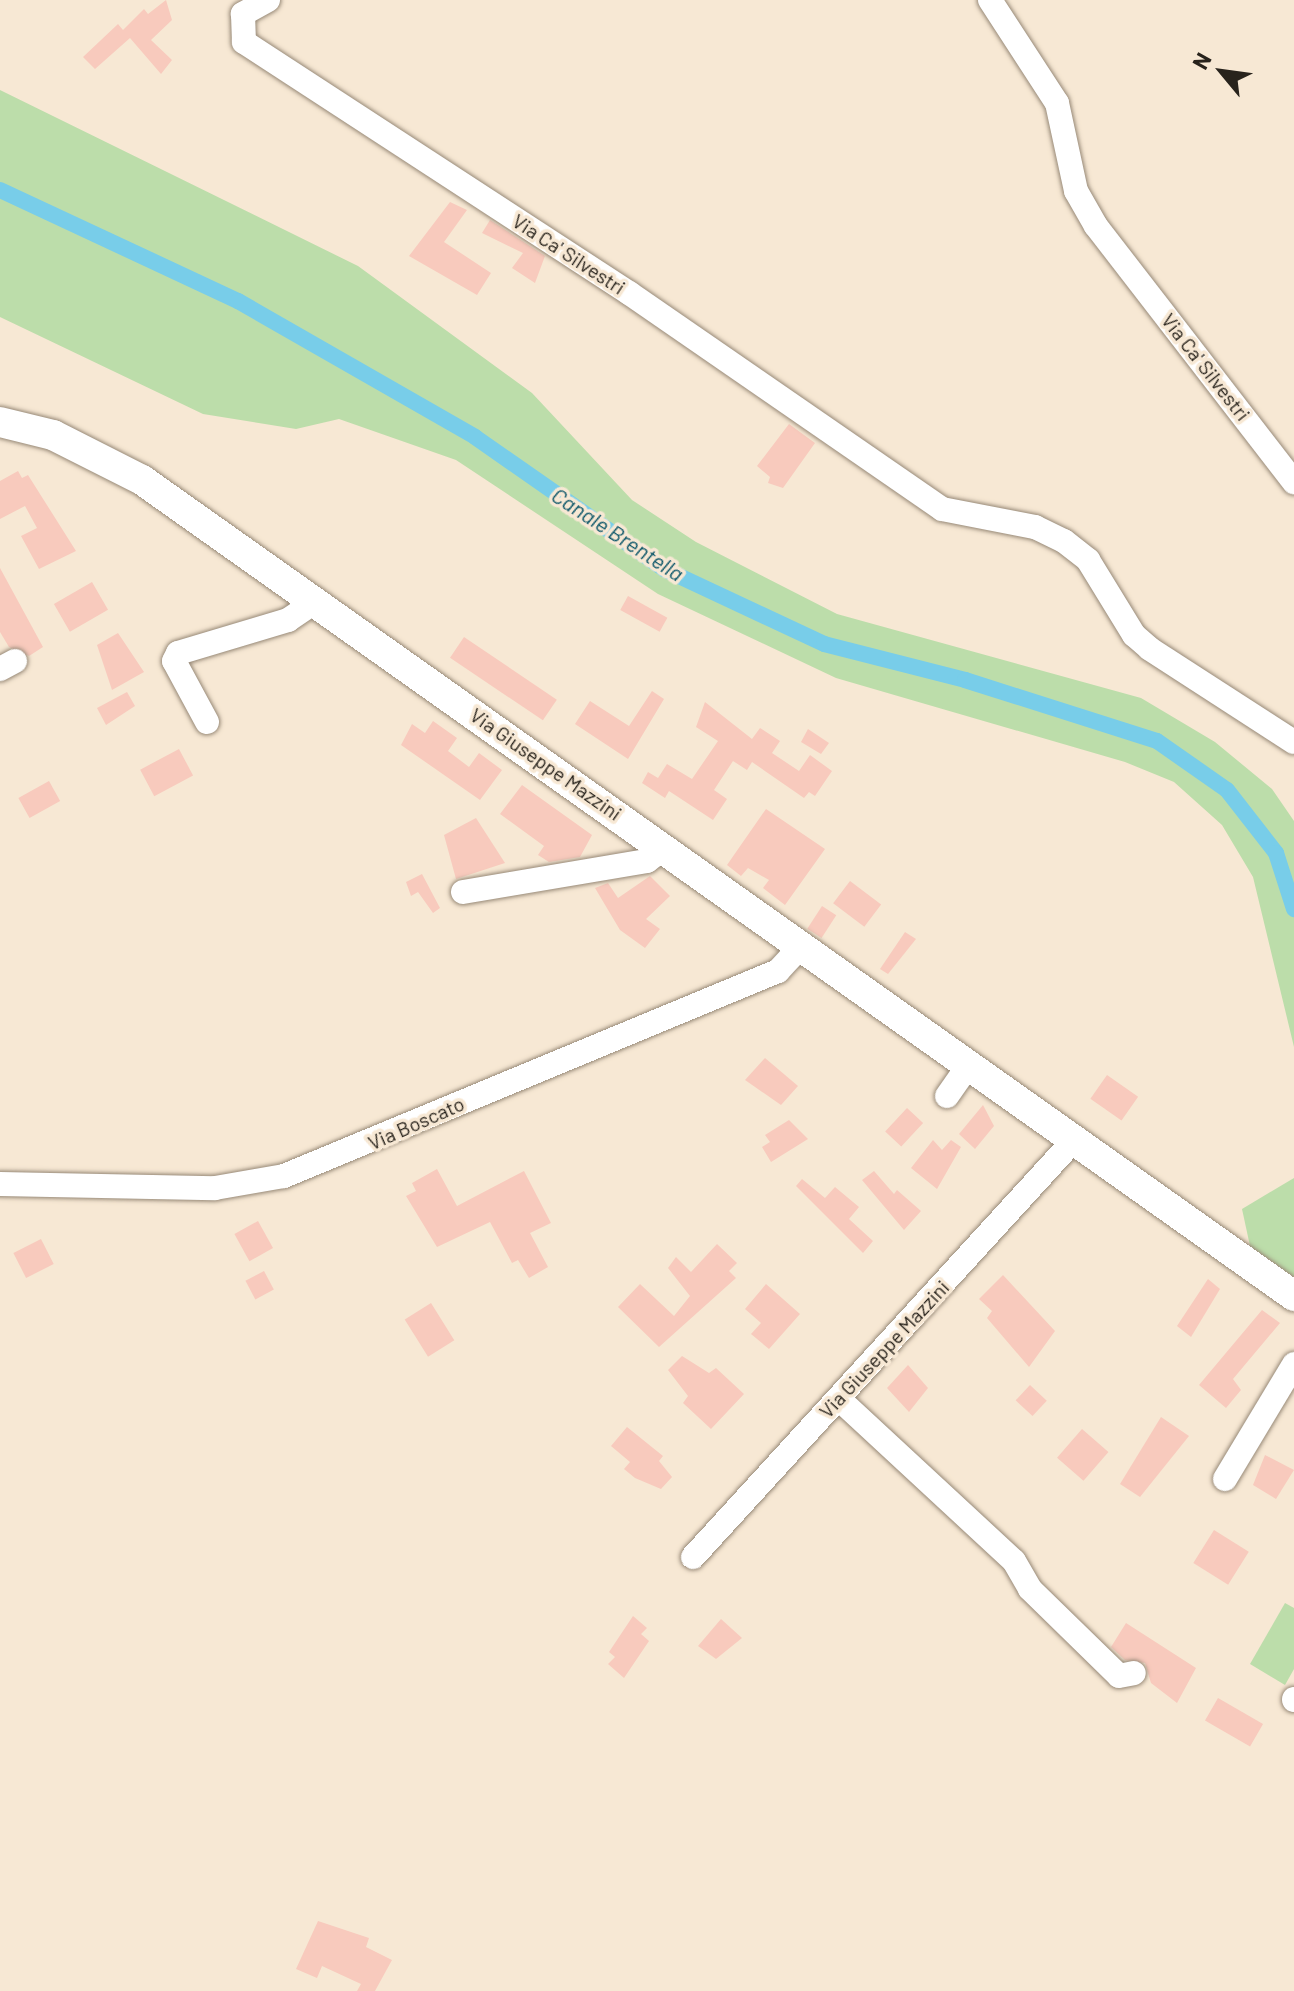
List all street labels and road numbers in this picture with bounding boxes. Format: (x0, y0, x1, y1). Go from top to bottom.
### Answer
street label: Via Ca' Silvestri (508, 209, 630, 299)
street label: Via Ca' Silvestri (1157, 309, 1255, 425)
street label: Via Giuseppe Mazzini (466, 703, 626, 825)
street label: Via Boscato (364, 1091, 468, 1155)
street label: Via Giuseppe Mazzini (814, 1275, 954, 1423)

